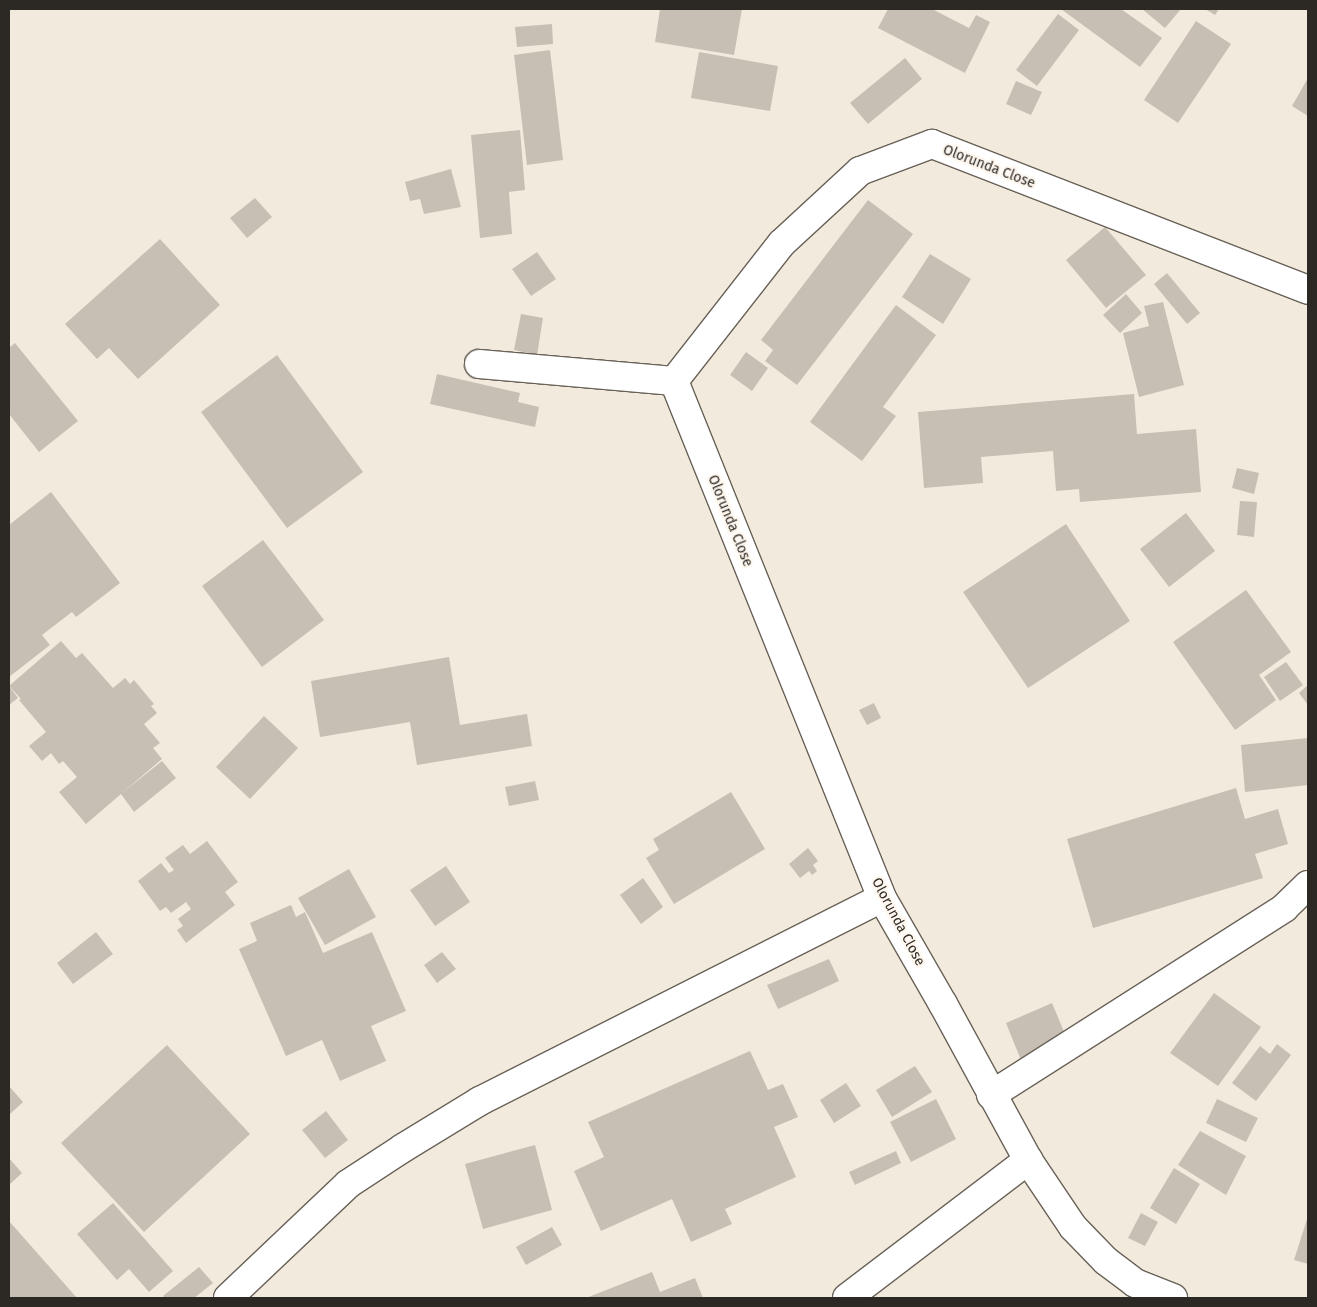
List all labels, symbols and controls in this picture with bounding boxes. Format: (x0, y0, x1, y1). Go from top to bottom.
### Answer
street label: Olorunda Close (941, 142, 1037, 192)
street label: Olorunda Close (704, 473, 756, 569)
street label: Olorunda Close (868, 875, 928, 969)

